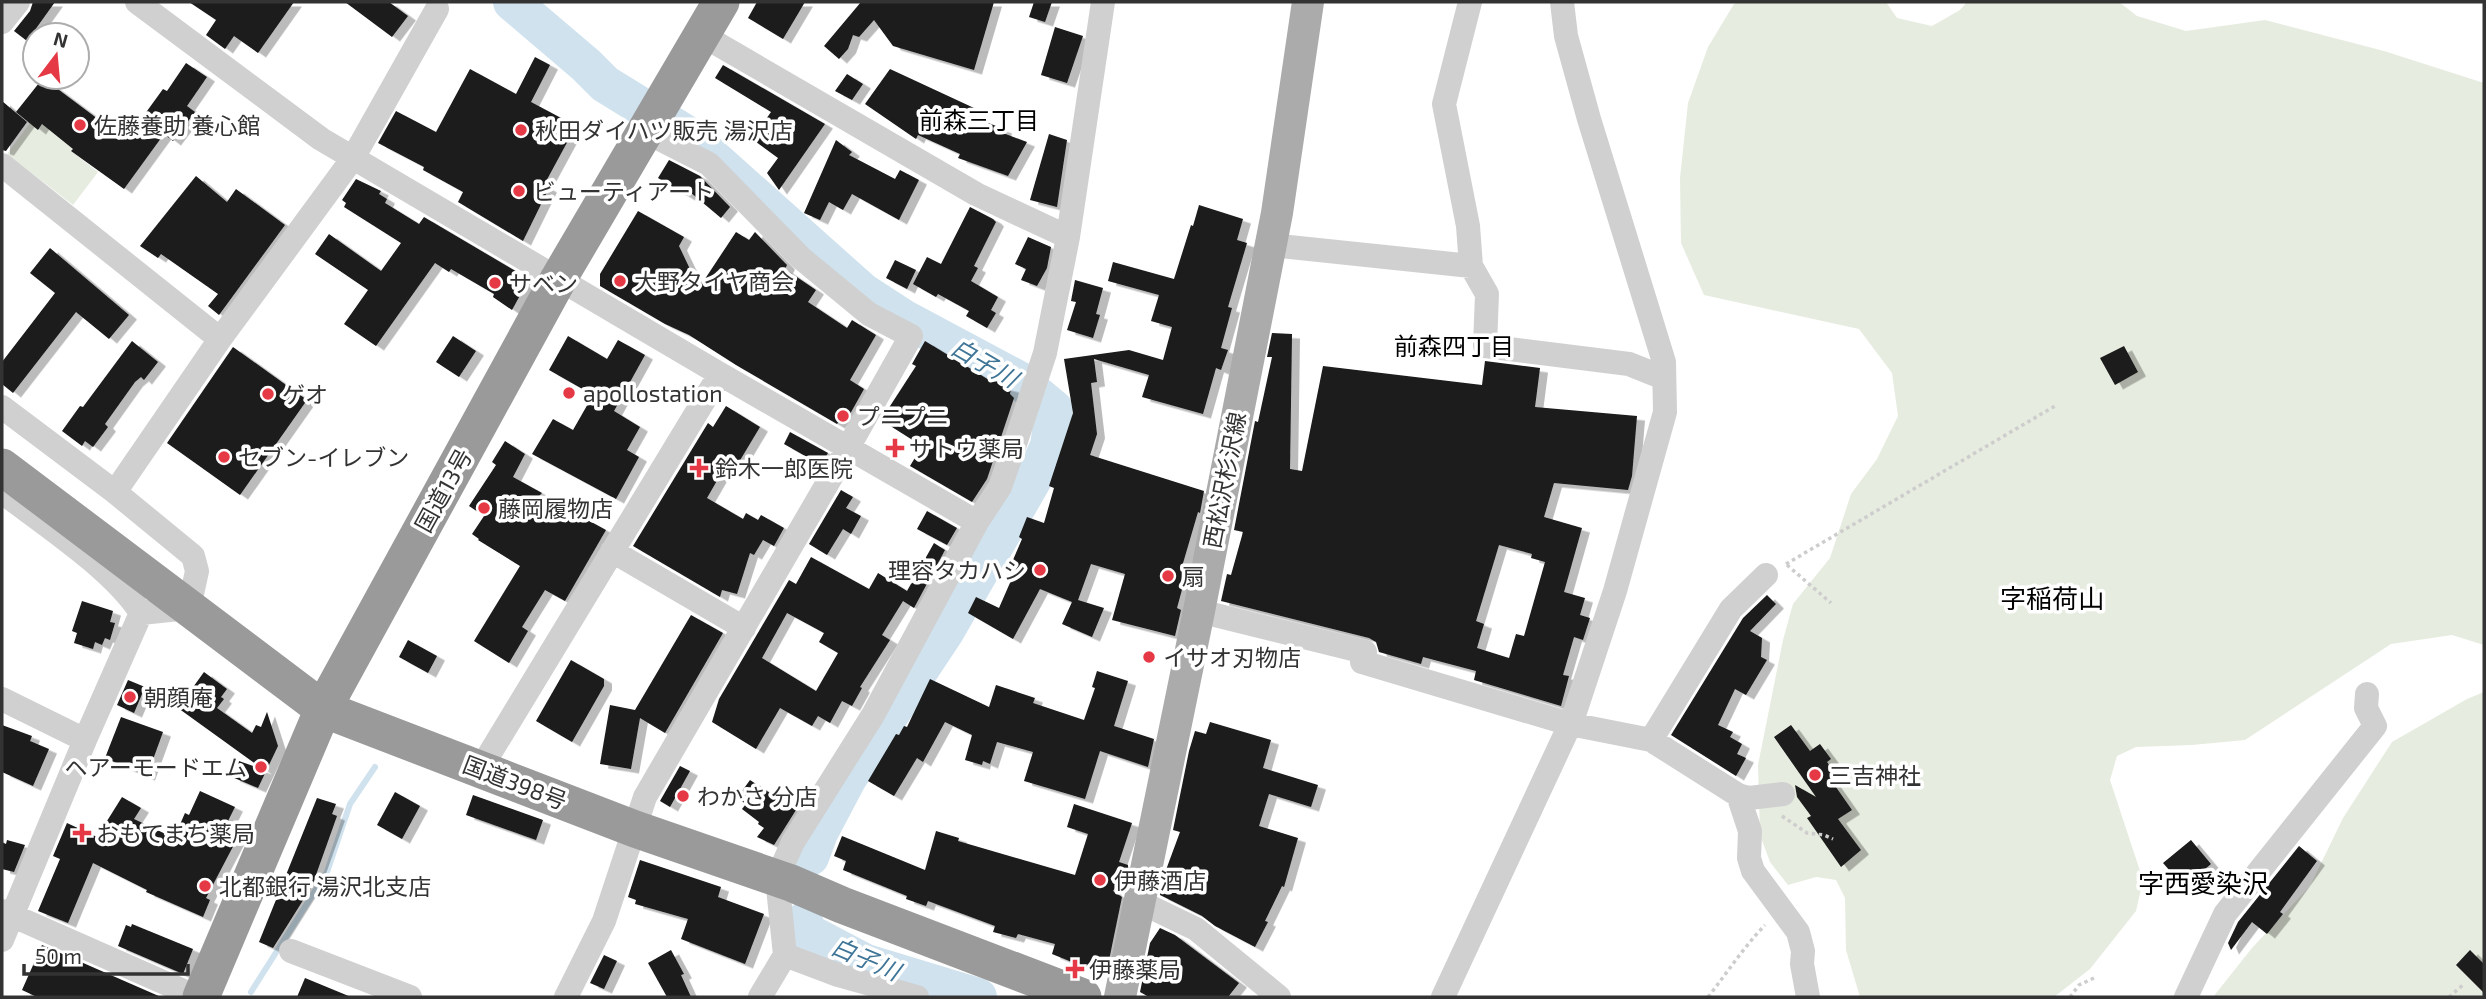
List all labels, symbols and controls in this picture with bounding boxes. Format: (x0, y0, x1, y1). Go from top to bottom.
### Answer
north arrow (21, 21, 91, 91)
text: N (51, 26, 71, 52)
district label: 前森三丁目 (919, 105, 1039, 134)
place label: 佐藤養助 養心館 (94, 111, 260, 139)
place label: 秋田ダイハツ販売 湯沢店 (535, 116, 793, 144)
marker: 佐藤養助 養心館 (72, 117, 88, 133)
marker: 秋田ダイハツ販売 湯沢店 (513, 122, 529, 138)
place label: ビューティアート (533, 177, 714, 205)
marker: ビューティアート (511, 183, 527, 199)
place label: 大野タイヤ商会 (634, 267, 794, 295)
place label: サベン (509, 269, 578, 297)
marker: 大野タイヤ商会 (612, 273, 628, 289)
marker: サベン (487, 275, 503, 291)
water label: 白子川 (947, 331, 1026, 394)
district label: 前森四丁目 (1394, 331, 1514, 360)
place label: apollostation (583, 379, 723, 407)
place label: ゲオ (282, 380, 328, 408)
marker: apollostation (561, 385, 577, 401)
marker: ゲオ (260, 386, 276, 402)
place label: プニプニ (857, 402, 949, 430)
marker: プニプニ (835, 408, 851, 424)
street label: 西松沢杉沢線 (1197, 410, 1251, 550)
place label: サトウ薬局 (909, 434, 1024, 462)
marker: サトウ薬局 (887, 440, 903, 456)
place label: セブン-イレブン (238, 443, 409, 471)
street label: 国道13号 (409, 443, 477, 537)
marker: セブン-イレブン (216, 449, 232, 465)
place label: 鈴木一郎医院 (715, 454, 853, 482)
marker: 鈴木一郎医院 (689, 458, 709, 478)
place label: 藤岡履物店 (498, 494, 613, 522)
marker: 藤岡履物店 (476, 500, 492, 516)
place label: 理容タカハシ (888, 556, 1026, 584)
marker: 理容タカハシ (1032, 562, 1048, 578)
place label: 扇 (1182, 562, 1205, 590)
marker: 扇 (1160, 568, 1176, 584)
district label: 字稲荷山 (2000, 582, 2104, 613)
place label: イサオ刃物店 (1163, 643, 1301, 671)
marker: イサオ刃物店 (1141, 649, 1157, 665)
place label: 朝顔庵 (144, 683, 213, 711)
marker: 朝顔庵 (122, 689, 138, 705)
street label: 国道398号 (459, 749, 571, 815)
place label: ヘアーモードエム (64, 753, 247, 781)
marker: ヘアーモードエム (253, 759, 269, 775)
place label: 三吉神社 (1829, 761, 1921, 789)
marker: 三吉神社 (1807, 767, 1823, 783)
place label: わかさ 分店 (697, 782, 817, 810)
marker: わかさ 分店 (675, 788, 691, 804)
place label: おもてまち薬局 (96, 819, 255, 847)
marker: おもてまち薬局 (74, 825, 90, 841)
place label: 伊藤酒店 (1114, 866, 1206, 894)
district label: 字西愛染沢 (2138, 867, 2268, 898)
place label: 北都銀行 湯沢北支店 (219, 872, 431, 900)
marker: 伊藤酒店 (1092, 872, 1108, 888)
marker: 北都銀行 湯沢北支店 (197, 878, 213, 894)
water label: 白子川 (827, 931, 908, 987)
scale bar (24, 932, 189, 976)
text: 50 m (35, 943, 82, 968)
place label: 伊藤薬局 (1089, 955, 1181, 983)
marker: 伊藤薬局 (1067, 961, 1083, 977)

